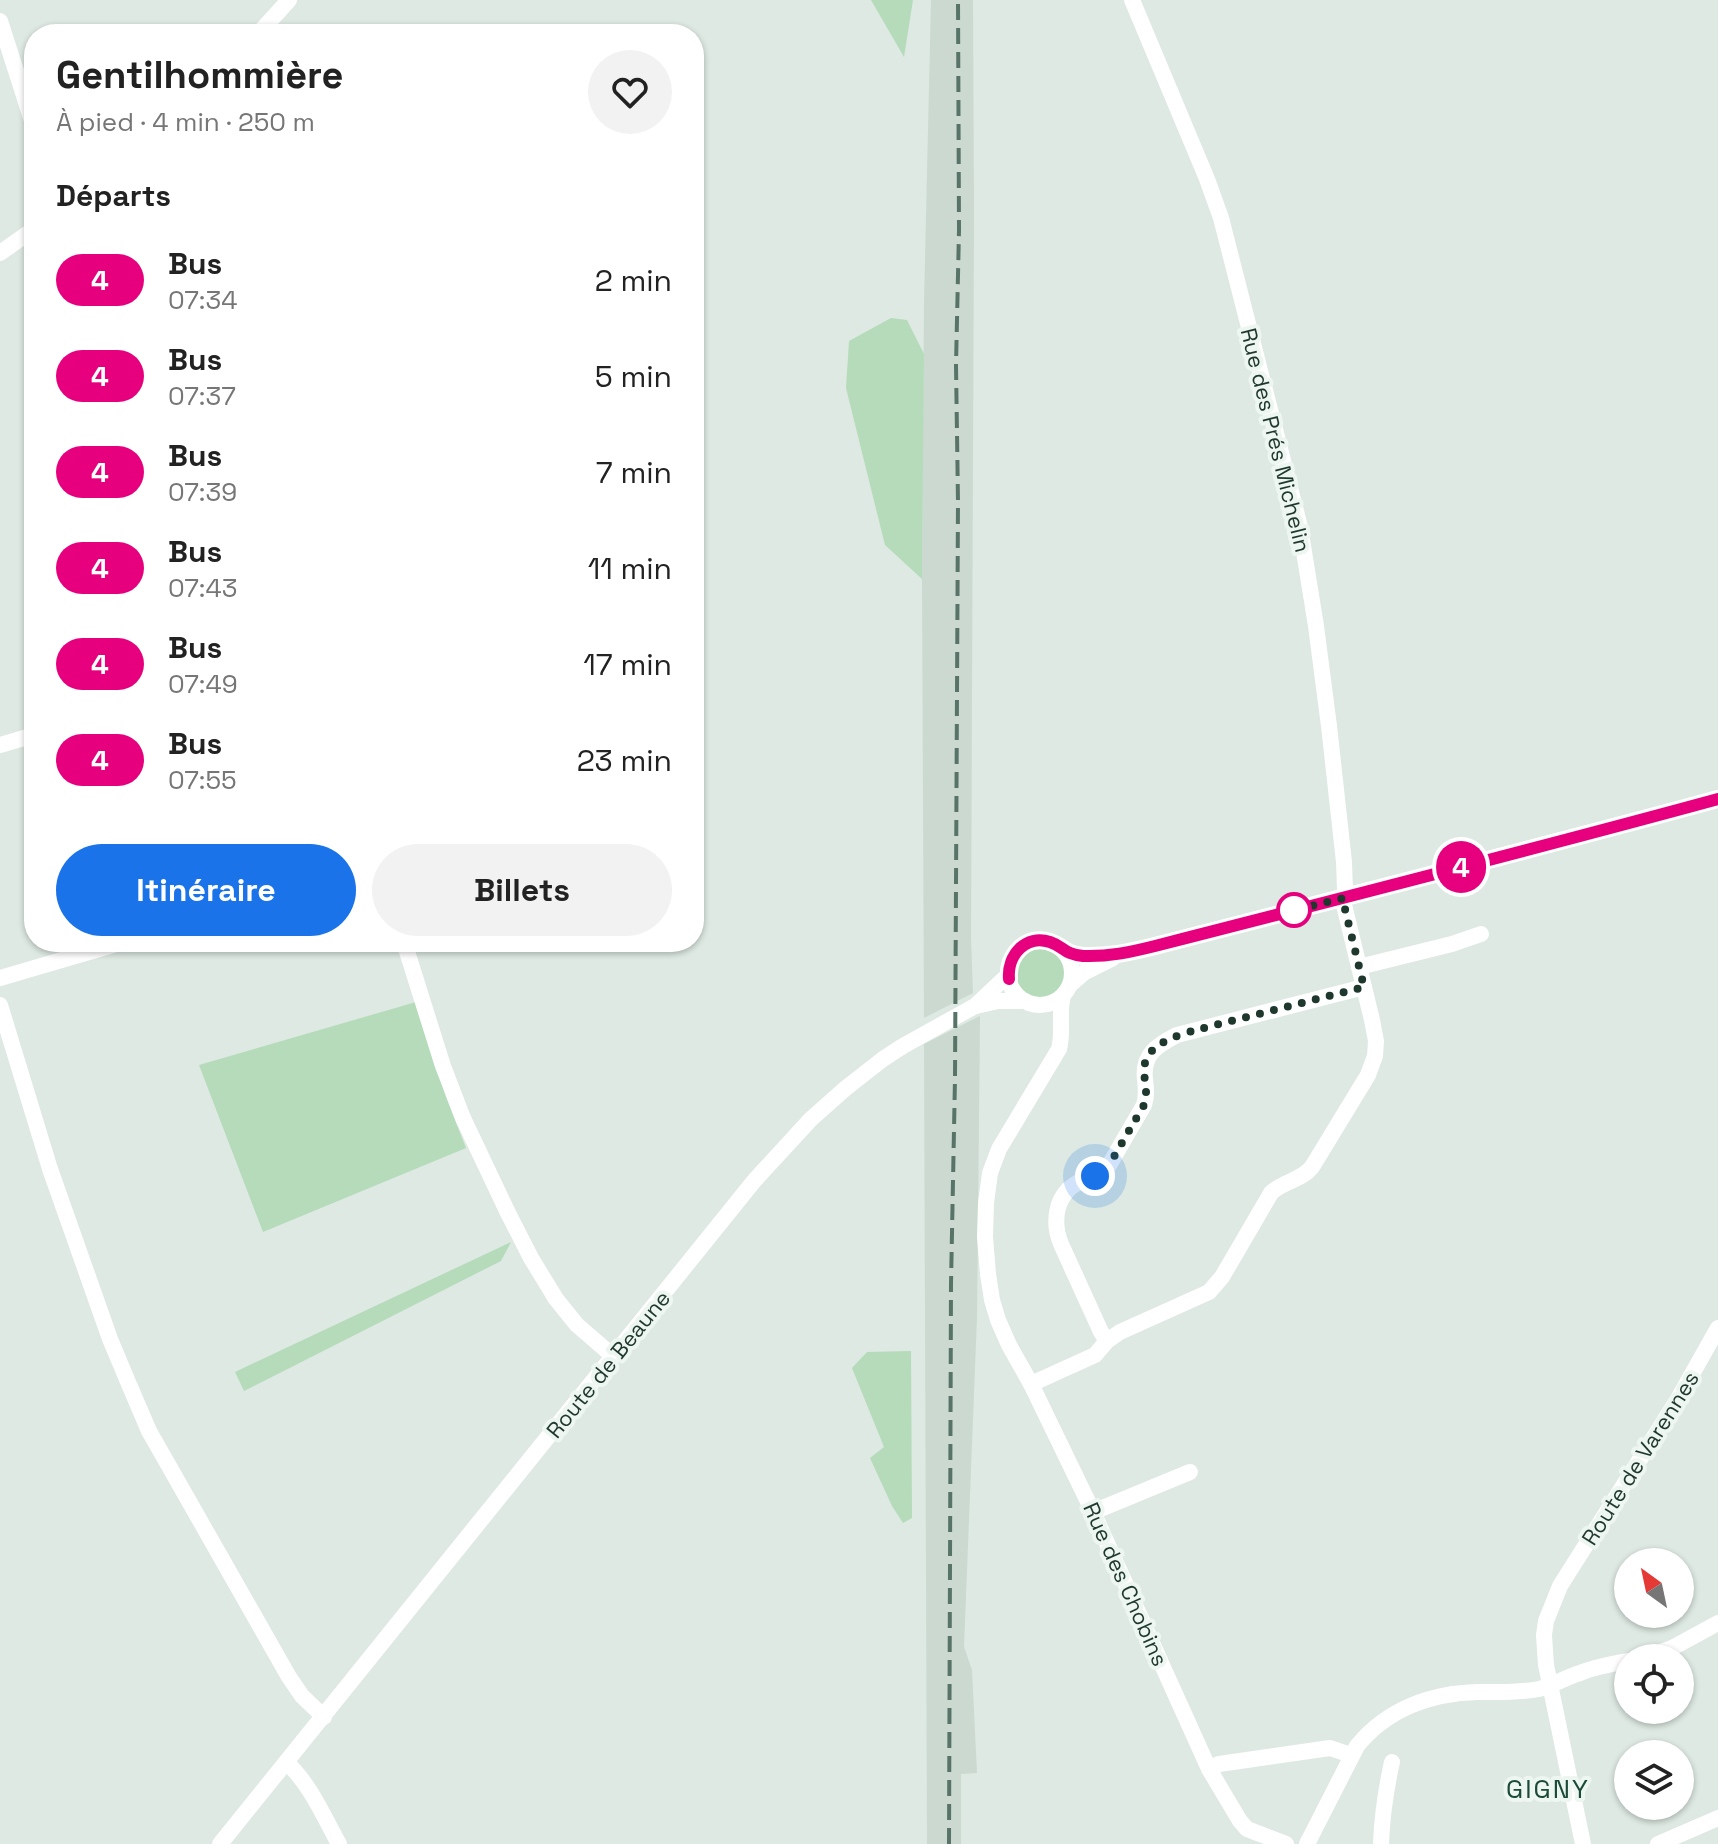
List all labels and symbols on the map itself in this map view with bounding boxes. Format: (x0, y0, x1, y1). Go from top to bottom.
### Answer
street label: Rue des Prés Michelin (1235, 325, 1317, 555)
line badge: 4 (1435, 841, 1487, 893)
unlabelled marker (1277, 893, 1311, 927)
your location (1075, 1156, 1115, 1196)
street label: Route de Beaune (540, 1284, 676, 1444)
street label: Route de Varennes (1575, 1366, 1705, 1550)
street label: Rue des Chobins (1077, 1498, 1175, 1670)
north arrow (1614, 1548, 1694, 1628)
district label: GIGNY (1506, 1772, 1590, 1806)

